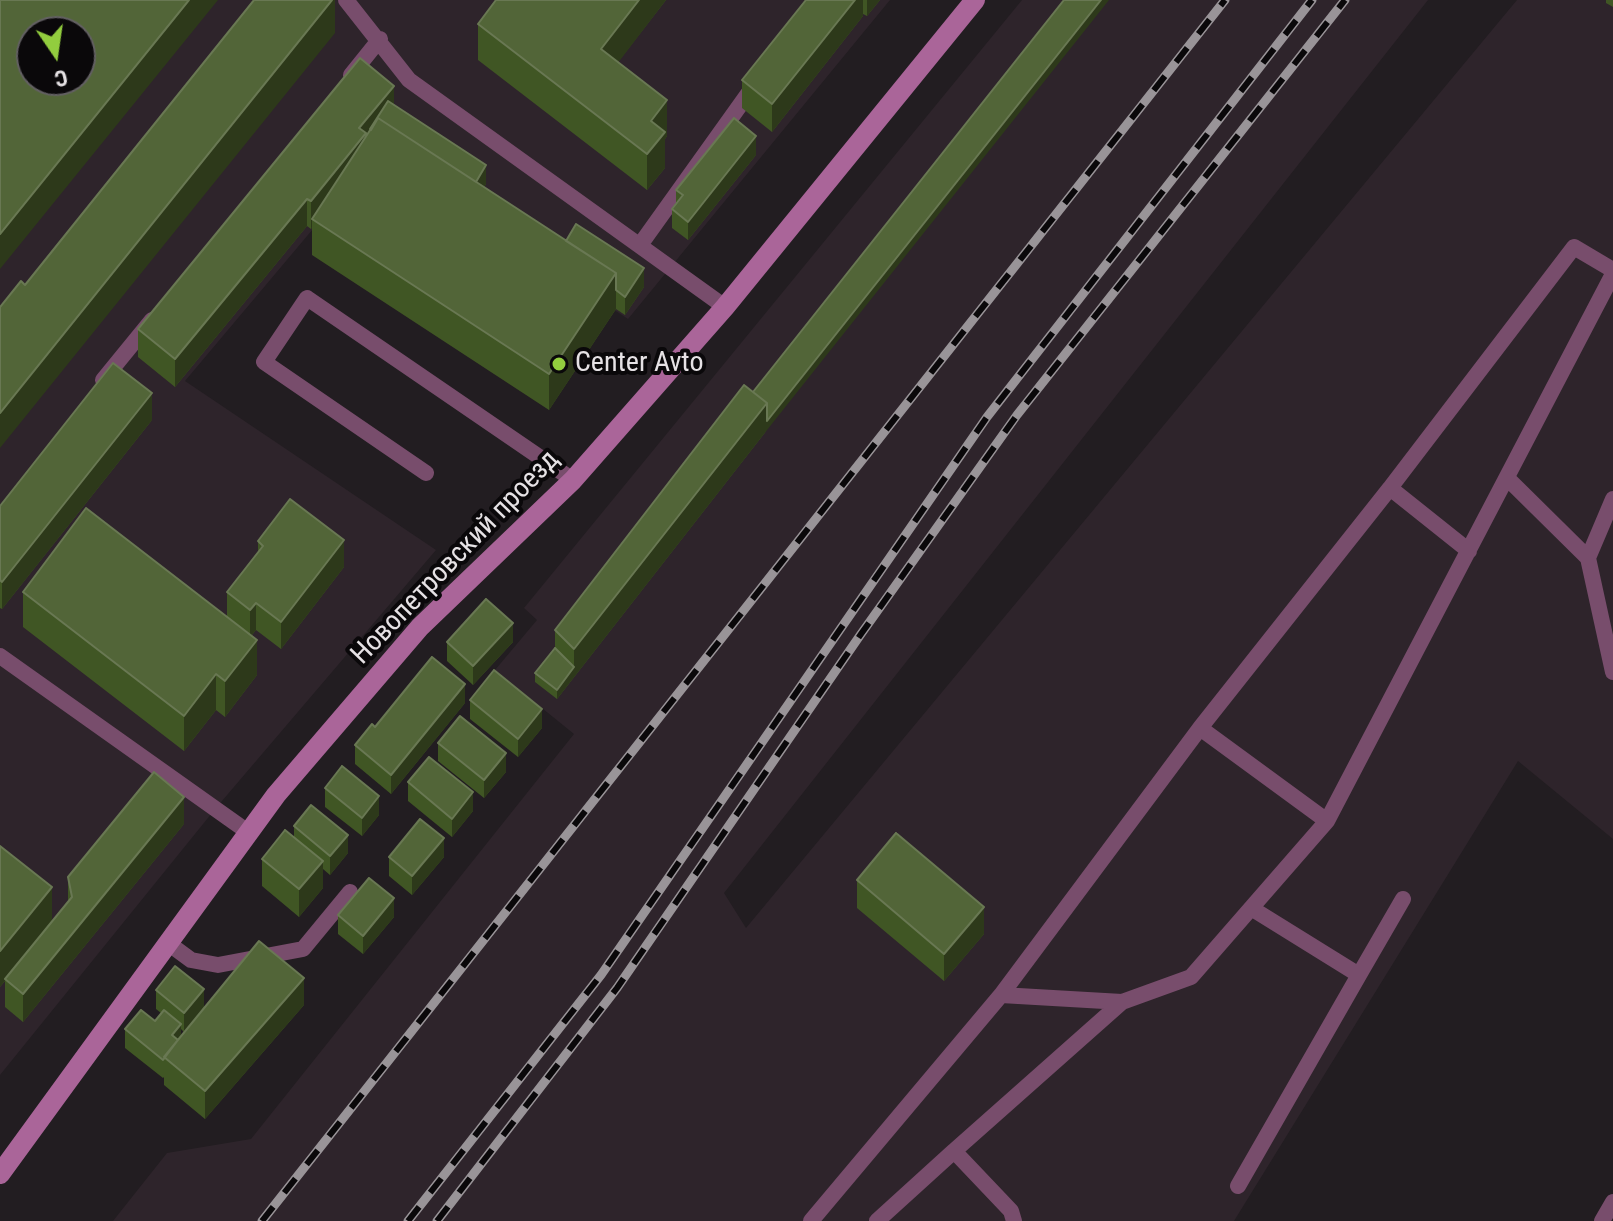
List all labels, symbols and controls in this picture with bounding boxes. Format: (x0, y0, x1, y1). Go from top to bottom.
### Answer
north arrow (16, 16, 96, 96)
text: С (52, 64, 70, 92)
place label: Center Avto (575, 347, 703, 381)
marker: Center Avto (550, 355, 568, 373)
street label: Новопетровский проезд (345, 444, 567, 672)

